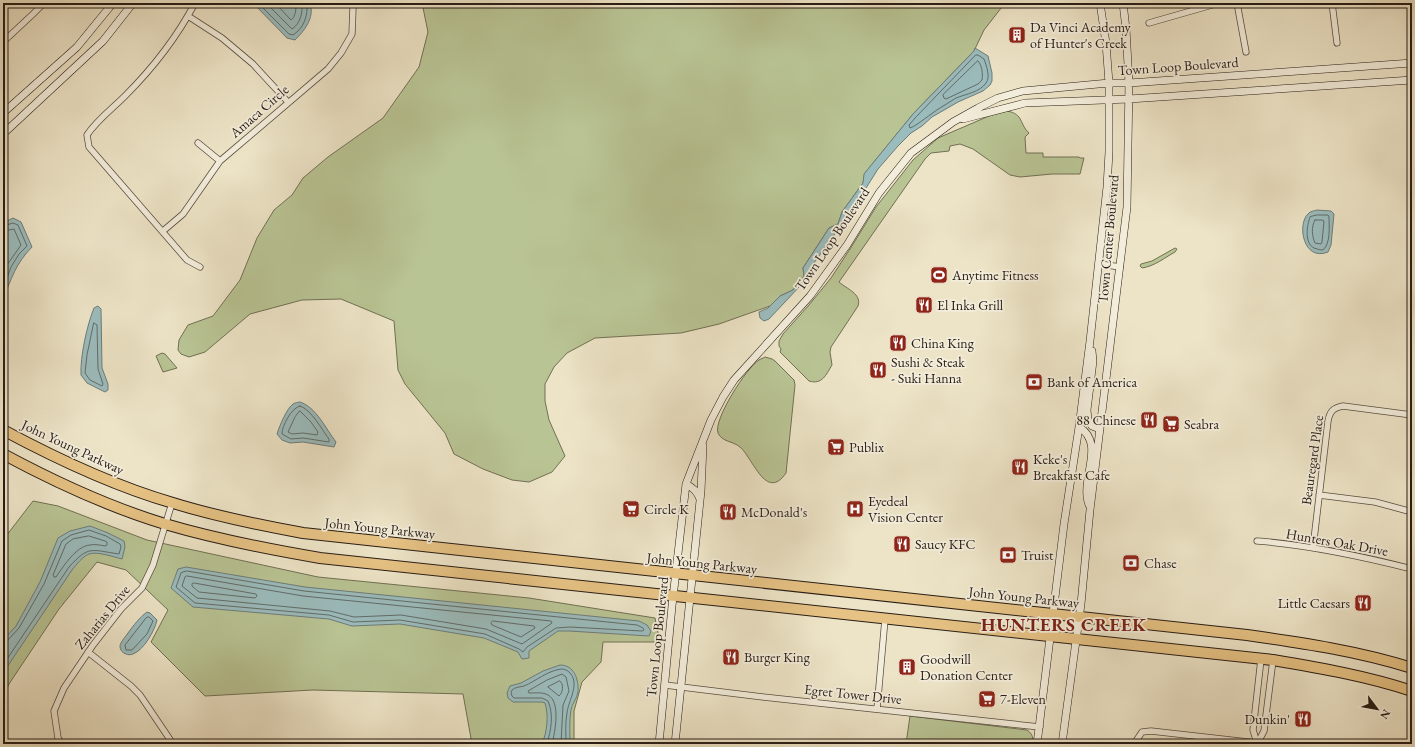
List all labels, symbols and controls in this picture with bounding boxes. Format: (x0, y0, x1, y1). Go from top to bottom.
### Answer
place label: Da Vinci Academy of Hunter's Creek (1030, 18, 1131, 52)
building icon: Da Vinci Academy of Hunter's Creek (1007, 25, 1027, 45)
street label: Town Loop Boulevard (1117, 53, 1240, 79)
street label: Amaca Circle (225, 80, 293, 142)
street label: Town Center Boulevard (1093, 173, 1123, 304)
street label: Town Loop Boulevard (791, 183, 874, 294)
sports icon: Anytime Fitness (929, 265, 949, 285)
place label: Anytime Fitness (951, 266, 1039, 284)
restaurant icon: El Inka Grill (914, 295, 934, 315)
place label: El Inka Grill (937, 296, 1004, 314)
restaurant icon: China King (888, 333, 908, 353)
place label: China King (911, 334, 975, 352)
place label: Sushi & Steak - Suki Hanna (891, 353, 965, 387)
restaurant icon: Sushi & Steak - Suki Hanna (868, 360, 888, 380)
bank icon: Bank of America (1024, 372, 1044, 392)
place label: Bank of America (1047, 373, 1137, 391)
restaurant icon: 88 Chinese (1139, 410, 1159, 430)
place label: 88 Chinese (1076, 411, 1137, 429)
street label: Beauregard Place (1297, 413, 1327, 506)
supermarket icon: Seabra (1161, 414, 1181, 434)
street label: John Young Parkway (18, 415, 128, 479)
place label: Seabra (1184, 415, 1219, 433)
supermarket icon: Publix (826, 437, 846, 457)
place label: Publix (849, 438, 884, 456)
place label: Keke's Breakfast Cafe (1033, 450, 1111, 484)
restaurant icon: Keke's Breakfast Cafe (1010, 457, 1030, 477)
place label: Eyedeal Vision Center (868, 492, 943, 526)
supermarket icon: Circle K (621, 499, 641, 519)
hospital icon: Eyedeal Vision Center (845, 499, 865, 519)
place label: Circle K (644, 500, 689, 518)
restaurant icon: McDonald's (718, 502, 738, 522)
place label: McDonald's (741, 503, 808, 521)
street label: John Young Parkway (323, 513, 437, 543)
street label: Hunters Oak Drive (1284, 524, 1390, 560)
restaurant icon: Saucy KFC (892, 534, 912, 554)
place label: Saucy KFC (915, 535, 976, 553)
bank icon: Truist (998, 545, 1018, 565)
place label: Truist (1021, 546, 1054, 564)
street label: John Young Parkway (645, 548, 759, 578)
bank icon: Chase (1121, 553, 1141, 573)
place label: Chase (1144, 554, 1177, 572)
street label: Town Loop Boulevard (642, 575, 672, 698)
street label: Zaharias Drive (71, 581, 134, 653)
street label: John Young Parkway (967, 582, 1081, 612)
restaurant icon: Little Caesars (1353, 593, 1373, 613)
place label: Little Caesars (1278, 594, 1350, 612)
district label: HUNTERS CREEK (981, 613, 1147, 636)
restaurant icon: Burger King (721, 647, 741, 667)
place label: Burger King (744, 648, 811, 666)
place label: Goodwill Donation Center (920, 650, 1013, 684)
building icon: Goodwill Donation Center (897, 657, 917, 677)
street label: Egret Tower Drive (803, 680, 903, 708)
supermarket icon: 7-Eleven (977, 689, 997, 709)
north arrow (1357, 689, 1397, 729)
place label: 7-Eleven (1000, 690, 1047, 708)
text: N (1377, 707, 1394, 722)
restaurant icon: Dunkin' (1293, 709, 1313, 729)
place label: Dunkin' (1244, 710, 1290, 728)

